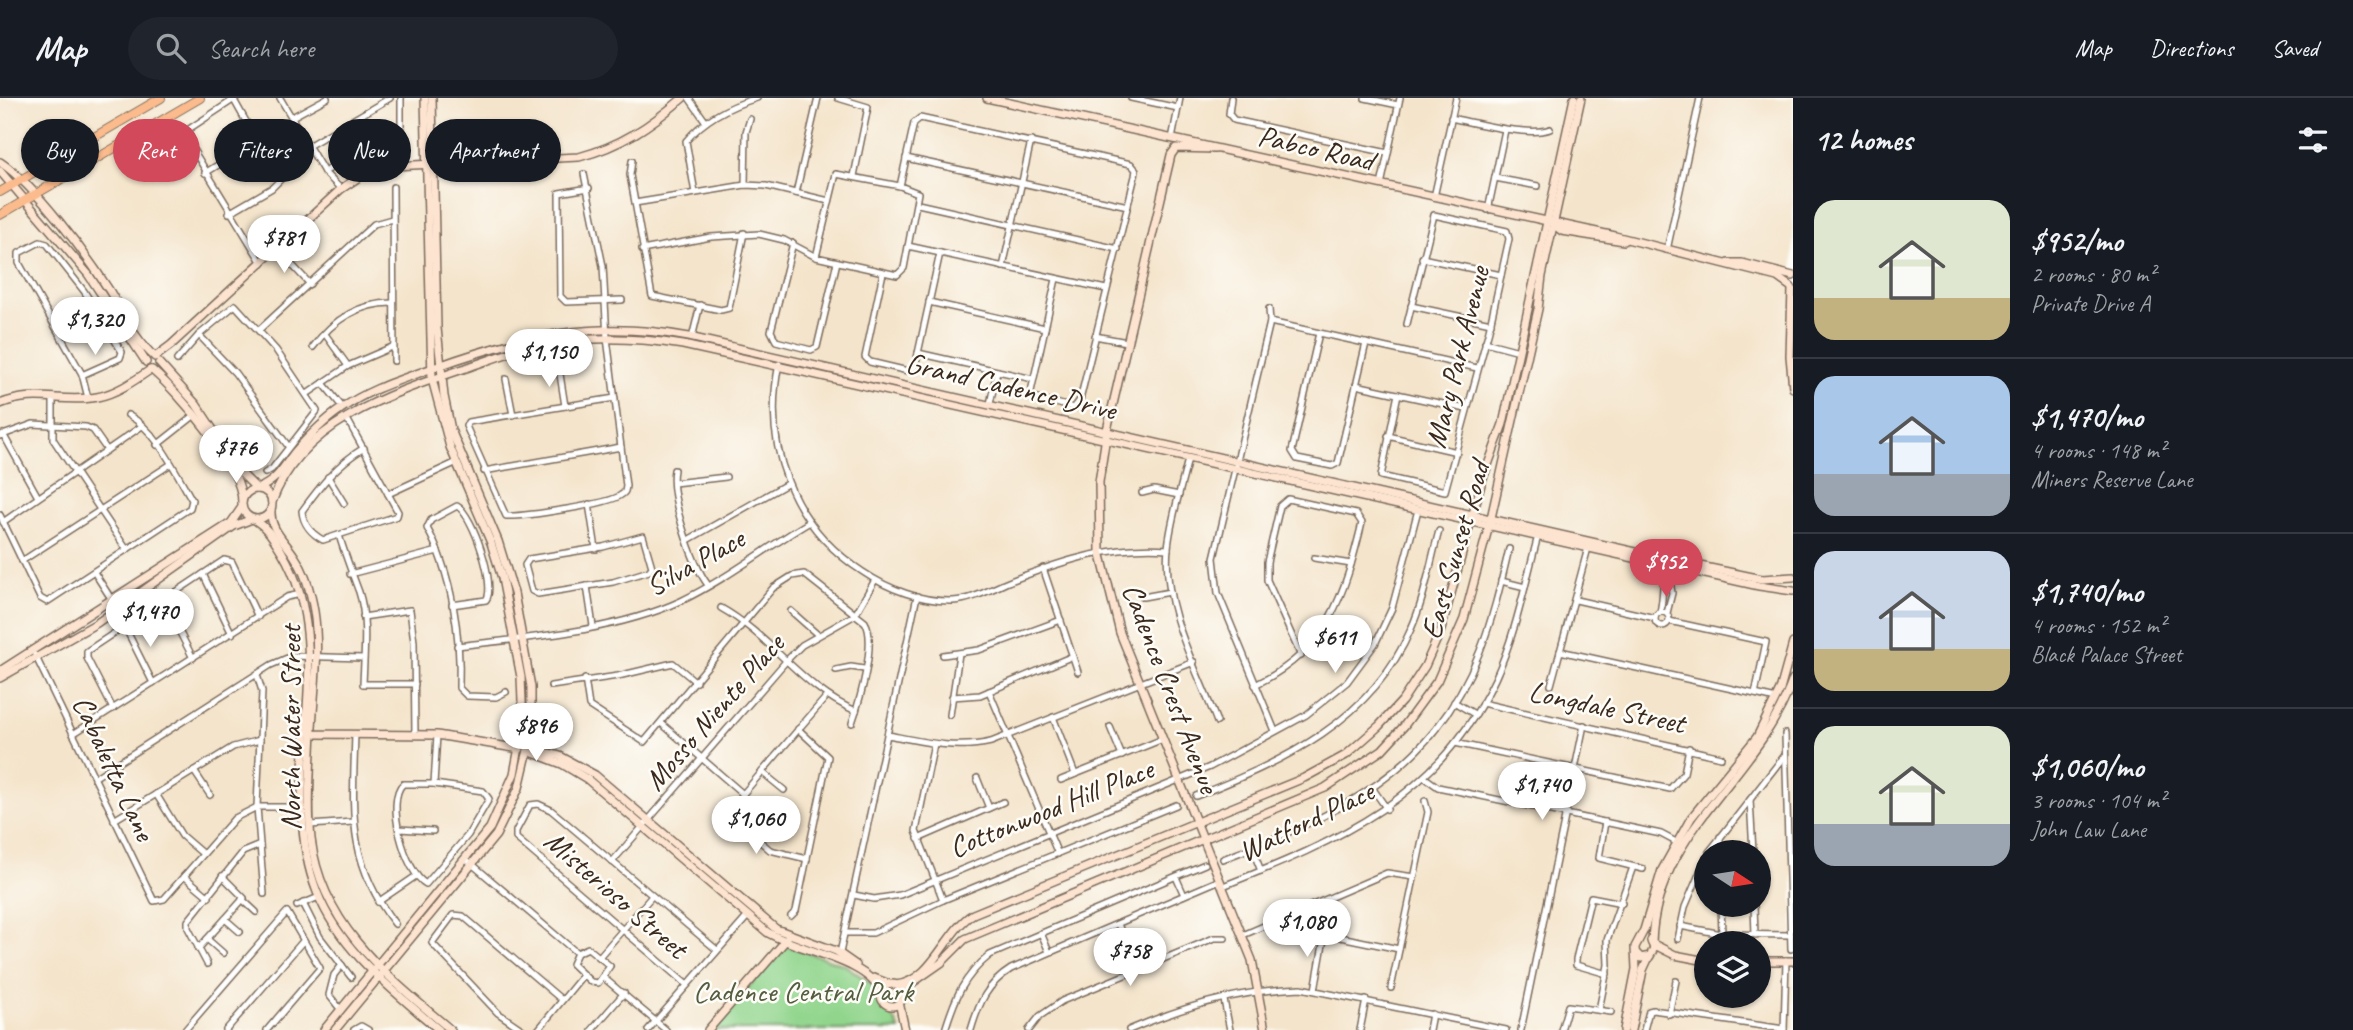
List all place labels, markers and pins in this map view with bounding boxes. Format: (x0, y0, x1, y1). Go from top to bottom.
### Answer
pin: $781 (243, 216, 325, 275)
pin: $1,320 (38, 298, 152, 357)
pin: $1,150 (492, 330, 606, 389)
pin: $776 (195, 426, 277, 485)
pin: $952 (1625, 540, 1707, 599)
pin: $1,470 (93, 589, 207, 649)
pin: $611 (1294, 616, 1376, 675)
pin: $896 (495, 704, 577, 763)
pin: $1,740 (1485, 762, 1599, 822)
pin: $1,060 (699, 796, 813, 856)
pin: $1,080 (1250, 900, 1364, 959)
pin: $758 (1089, 928, 1171, 988)

